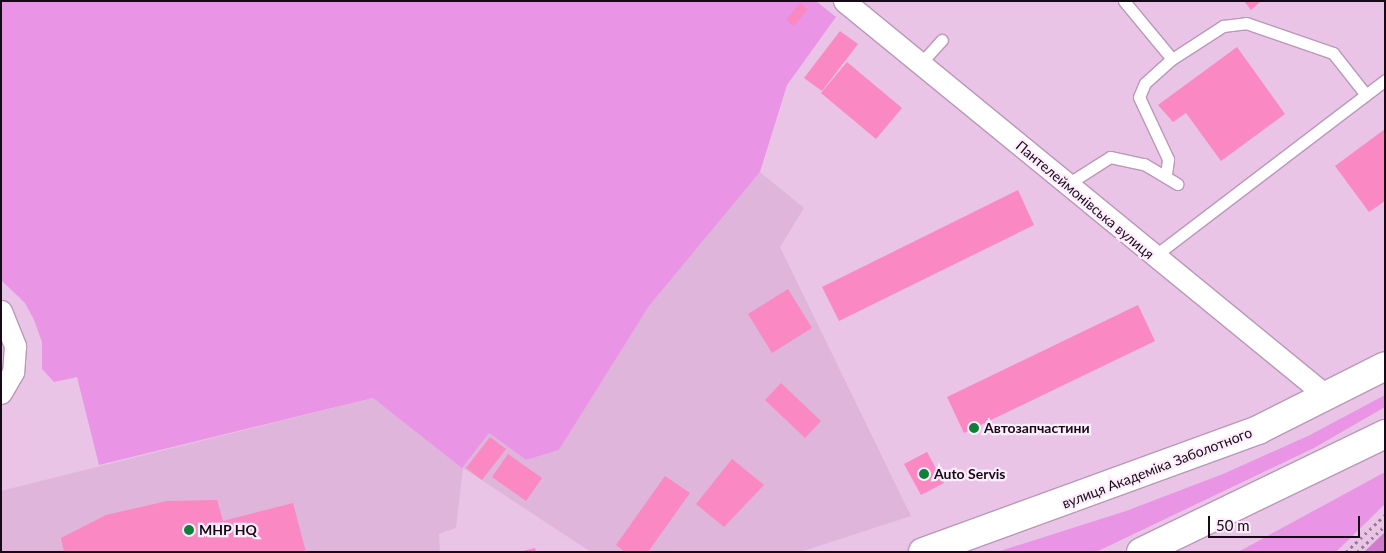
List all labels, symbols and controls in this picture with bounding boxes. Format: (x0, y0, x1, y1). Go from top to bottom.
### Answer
street label: Пантелеймонівська вулиця (1013, 137, 1157, 263)
place label: Автозапчастини (984, 420, 1090, 436)
marker: Автозапчастини (968, 422, 980, 434)
street label: вулиця Академіка Заболотного (1060, 424, 1254, 512)
place label: Auto Servis (934, 466, 1006, 482)
marker: Auto Servis (918, 468, 930, 480)
scale bar (1211, 506, 1364, 538)
text: 50 m (1216, 516, 1250, 534)
place label: MHP HQ (199, 522, 257, 538)
marker: MHP HQ (183, 524, 195, 536)

